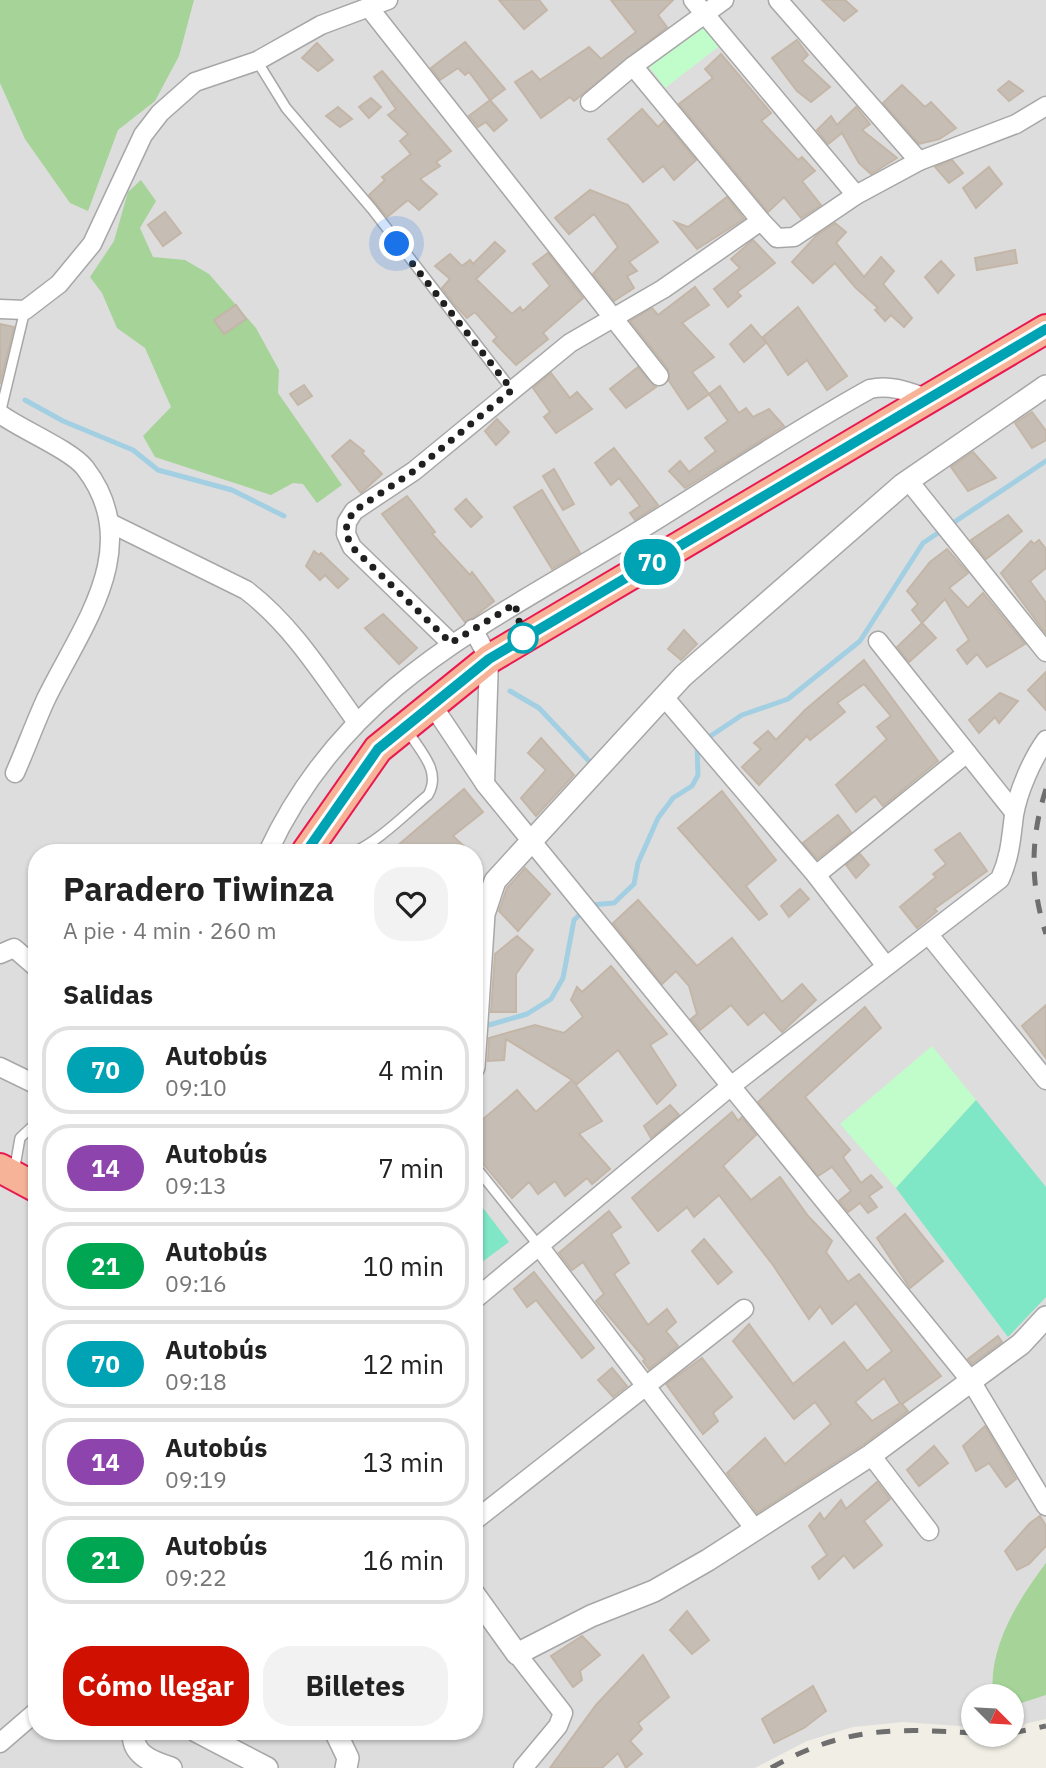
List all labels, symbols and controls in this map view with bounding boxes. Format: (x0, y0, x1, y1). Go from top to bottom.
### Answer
your location (379, 226, 414, 261)
line badge: 70 (620, 539, 684, 585)
text: 70 (638, 546, 666, 578)
unlabelled marker (508, 623, 538, 653)
text: Paradero Tiwinza (63, 867, 334, 910)
button: heart (374, 867, 448, 941)
text: A pie · 4 min · 260 m (63, 915, 277, 945)
text: Salidas (63, 977, 153, 1011)
text: Autobús (165, 1038, 267, 1072)
text: 4 min (378, 1053, 444, 1087)
text: 70 (91, 1054, 120, 1086)
text: 09:10 (165, 1072, 227, 1102)
text: Autobús (165, 1136, 267, 1170)
text: 7 min (378, 1151, 444, 1185)
text: 14 (91, 1152, 120, 1184)
text: 09:13 (165, 1170, 227, 1200)
text: Autobús (165, 1234, 267, 1268)
text: 10 min (363, 1249, 444, 1283)
text: 21 (91, 1250, 120, 1282)
text: 09:16 (165, 1268, 227, 1298)
text: Autobús (165, 1332, 267, 1366)
text: 12 min (363, 1347, 444, 1381)
text: 70 (91, 1348, 120, 1380)
text: 09:18 (165, 1366, 227, 1396)
text: Autobús (165, 1430, 267, 1464)
text: 13 min (363, 1445, 444, 1479)
text: 14 (91, 1446, 120, 1478)
text: 09:19 (165, 1464, 227, 1494)
text: Autobús (165, 1528, 267, 1562)
text: 16 min (363, 1543, 444, 1577)
text: 21 (91, 1544, 120, 1576)
text: 09:22 (165, 1562, 227, 1592)
button: Cómo llegar (63, 1646, 249, 1726)
button: Billetes (263, 1646, 448, 1726)
north arrow (961, 1684, 1024, 1746)
map controls (961, 1684, 1024, 1747)

